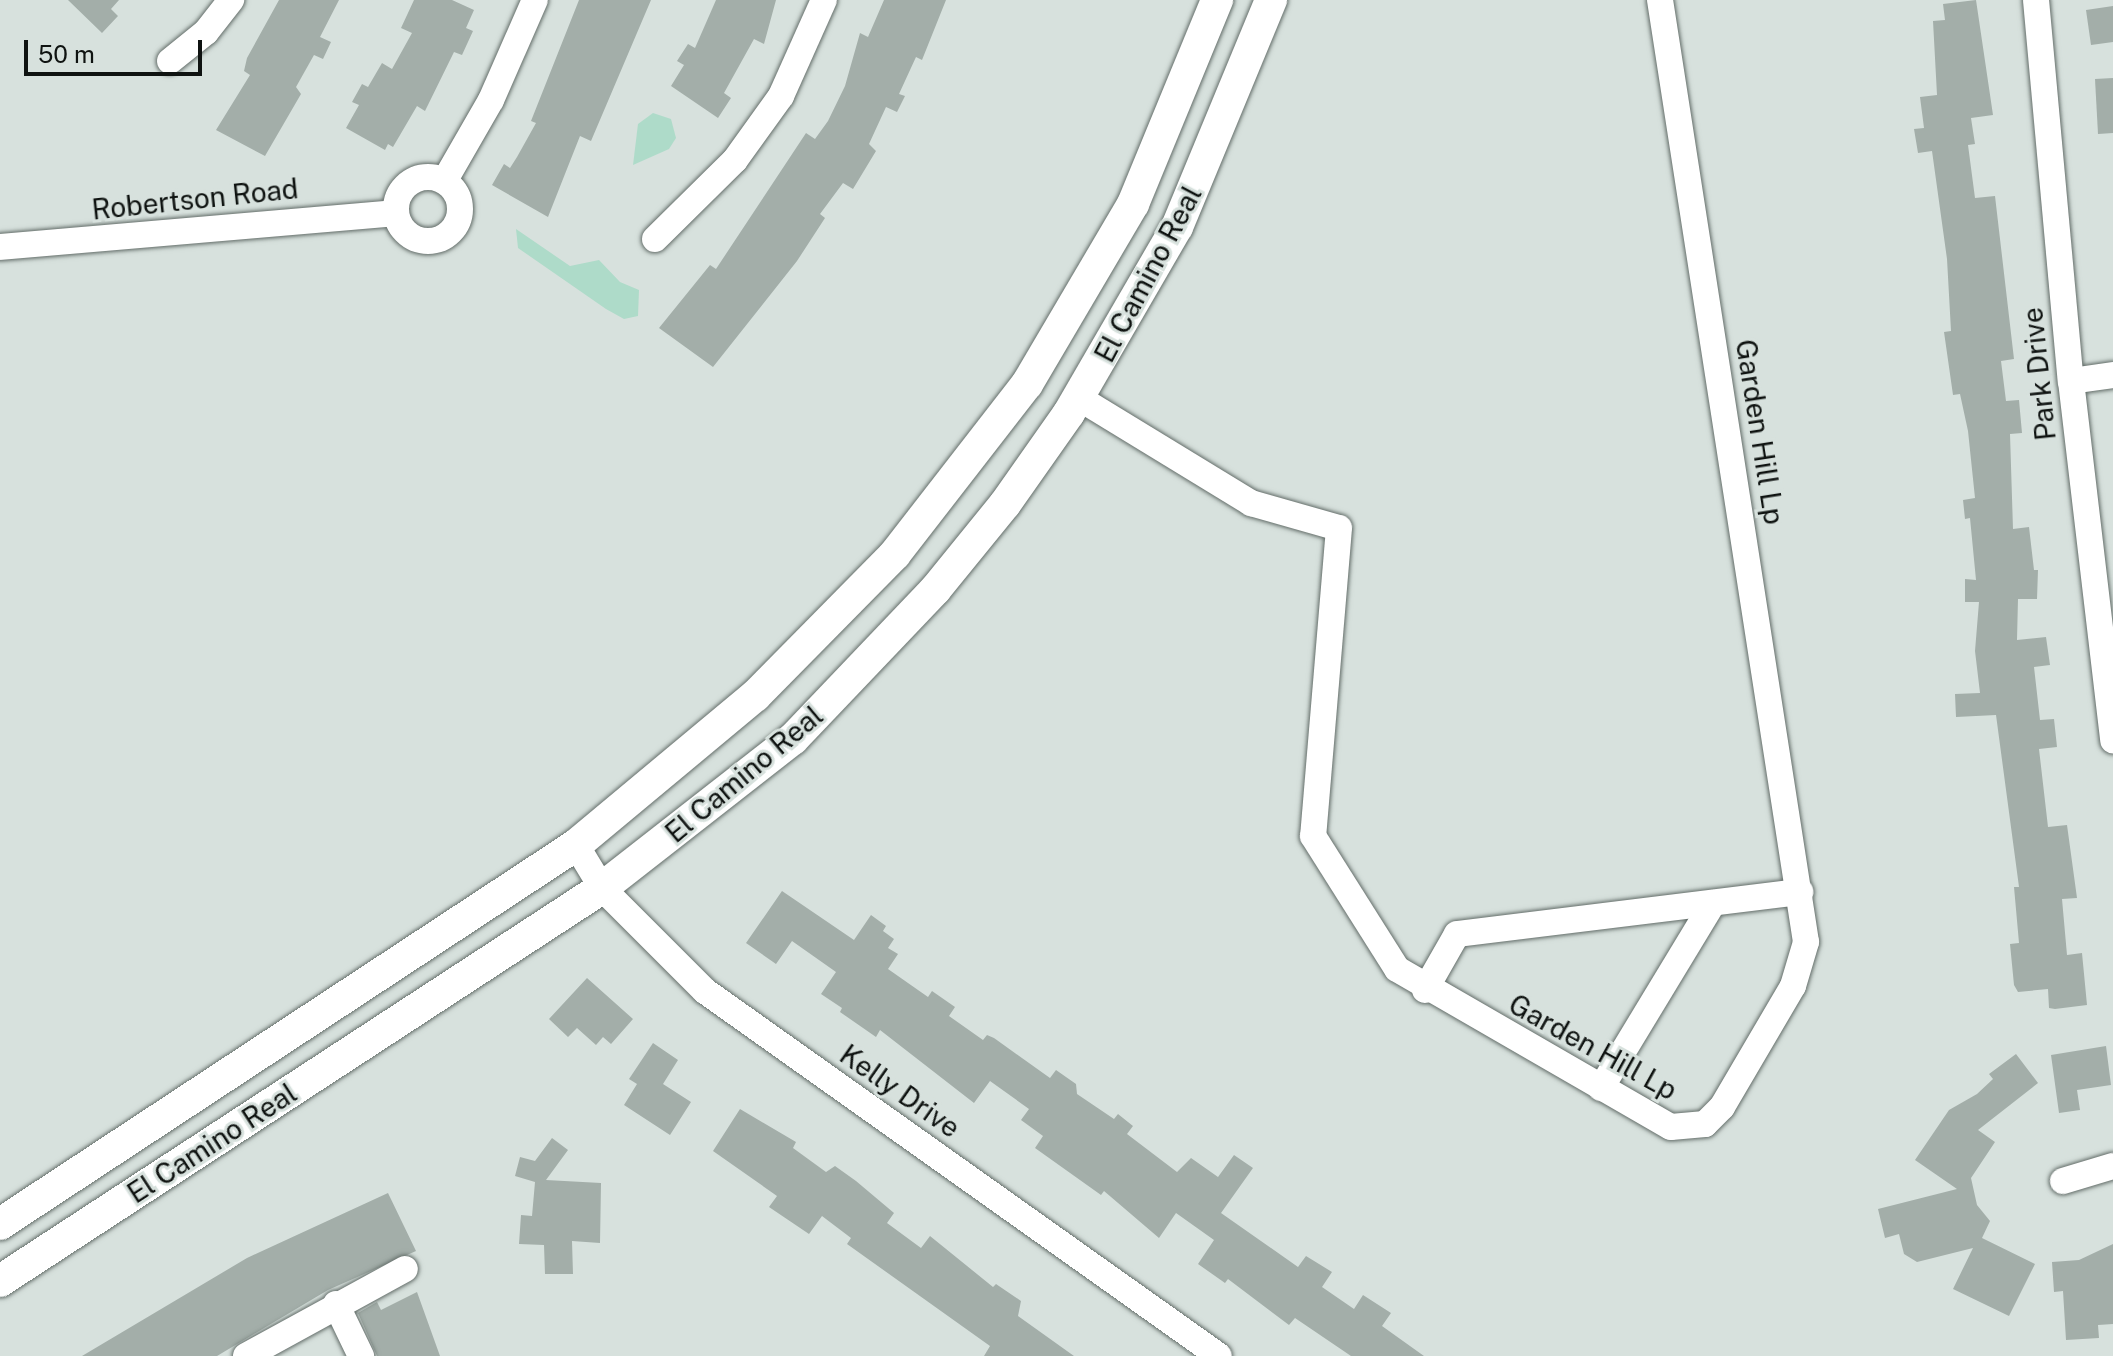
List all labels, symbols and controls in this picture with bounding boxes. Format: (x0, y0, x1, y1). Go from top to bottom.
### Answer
scale bar (28, 24, 206, 74)
text: 50 m (38, 40, 95, 68)
street label: Robertson Road (90, 171, 300, 227)
street label: El Camino Real (1087, 180, 1209, 368)
street label: Park Drive (2015, 306, 2063, 442)
street label: Garden Hill Lp (1729, 337, 1791, 527)
street label: El Camino Real (658, 698, 830, 850)
street label: Garden Hill Lp (1503, 987, 1683, 1107)
street label: Kelly Drive (833, 1037, 967, 1145)
street label: El Camino Real (121, 1076, 303, 1210)

